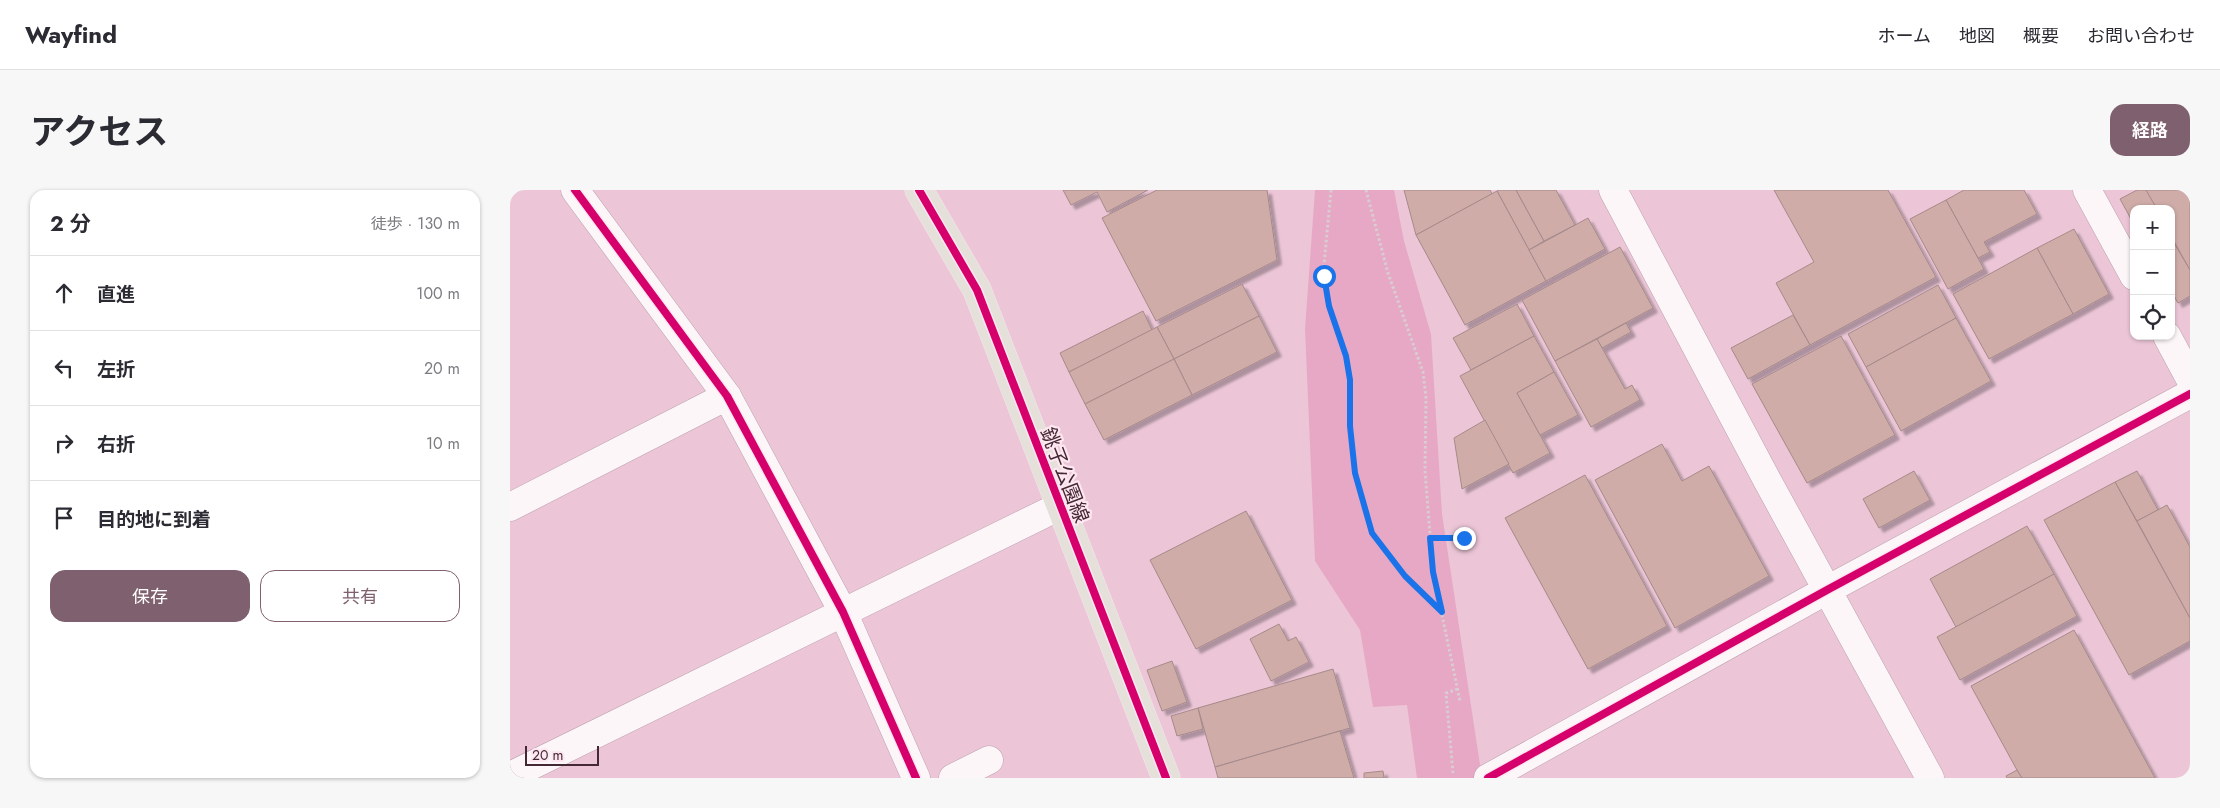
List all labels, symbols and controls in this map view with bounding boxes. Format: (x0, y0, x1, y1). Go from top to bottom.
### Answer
text: Wayfind (25, 17, 117, 52)
text: ホーム (1878, 23, 1931, 49)
text: 地図 (1959, 23, 1995, 49)
text: 概要 (2023, 23, 2059, 49)
text: お問い合わせ (2087, 23, 2195, 49)
button: 経路 (2110, 104, 2190, 156)
text: アクセス (30, 107, 168, 157)
map controls (2130, 205, 2175, 340)
button: + (2130, 205, 2175, 250)
text: 2 分 (50, 209, 91, 239)
text: 徒歩 · 130 m (371, 212, 460, 235)
button: − (2130, 250, 2175, 295)
route start (1313, 265, 1336, 288)
icon: ahead (50, 279, 78, 307)
text: 直進 (97, 281, 135, 308)
text: 100 m (416, 282, 460, 305)
button: locate (2130, 295, 2175, 340)
icon: left (50, 354, 78, 382)
text: 左折 (97, 356, 135, 383)
text: 20 m (424, 357, 460, 380)
street label: 銚子公園線 (1033, 423, 1096, 527)
icon: right (50, 429, 78, 457)
text: 右折 (97, 431, 135, 458)
text: 10 m (426, 432, 460, 455)
icon: arrive (50, 504, 78, 532)
text: 目的地に到着 (97, 506, 211, 533)
route end (1453, 527, 1476, 550)
button: 保存 (50, 570, 250, 622)
button: 共有 (260, 570, 460, 622)
scale bar (525, 743, 599, 766)
text: 20 m (532, 745, 564, 765)

